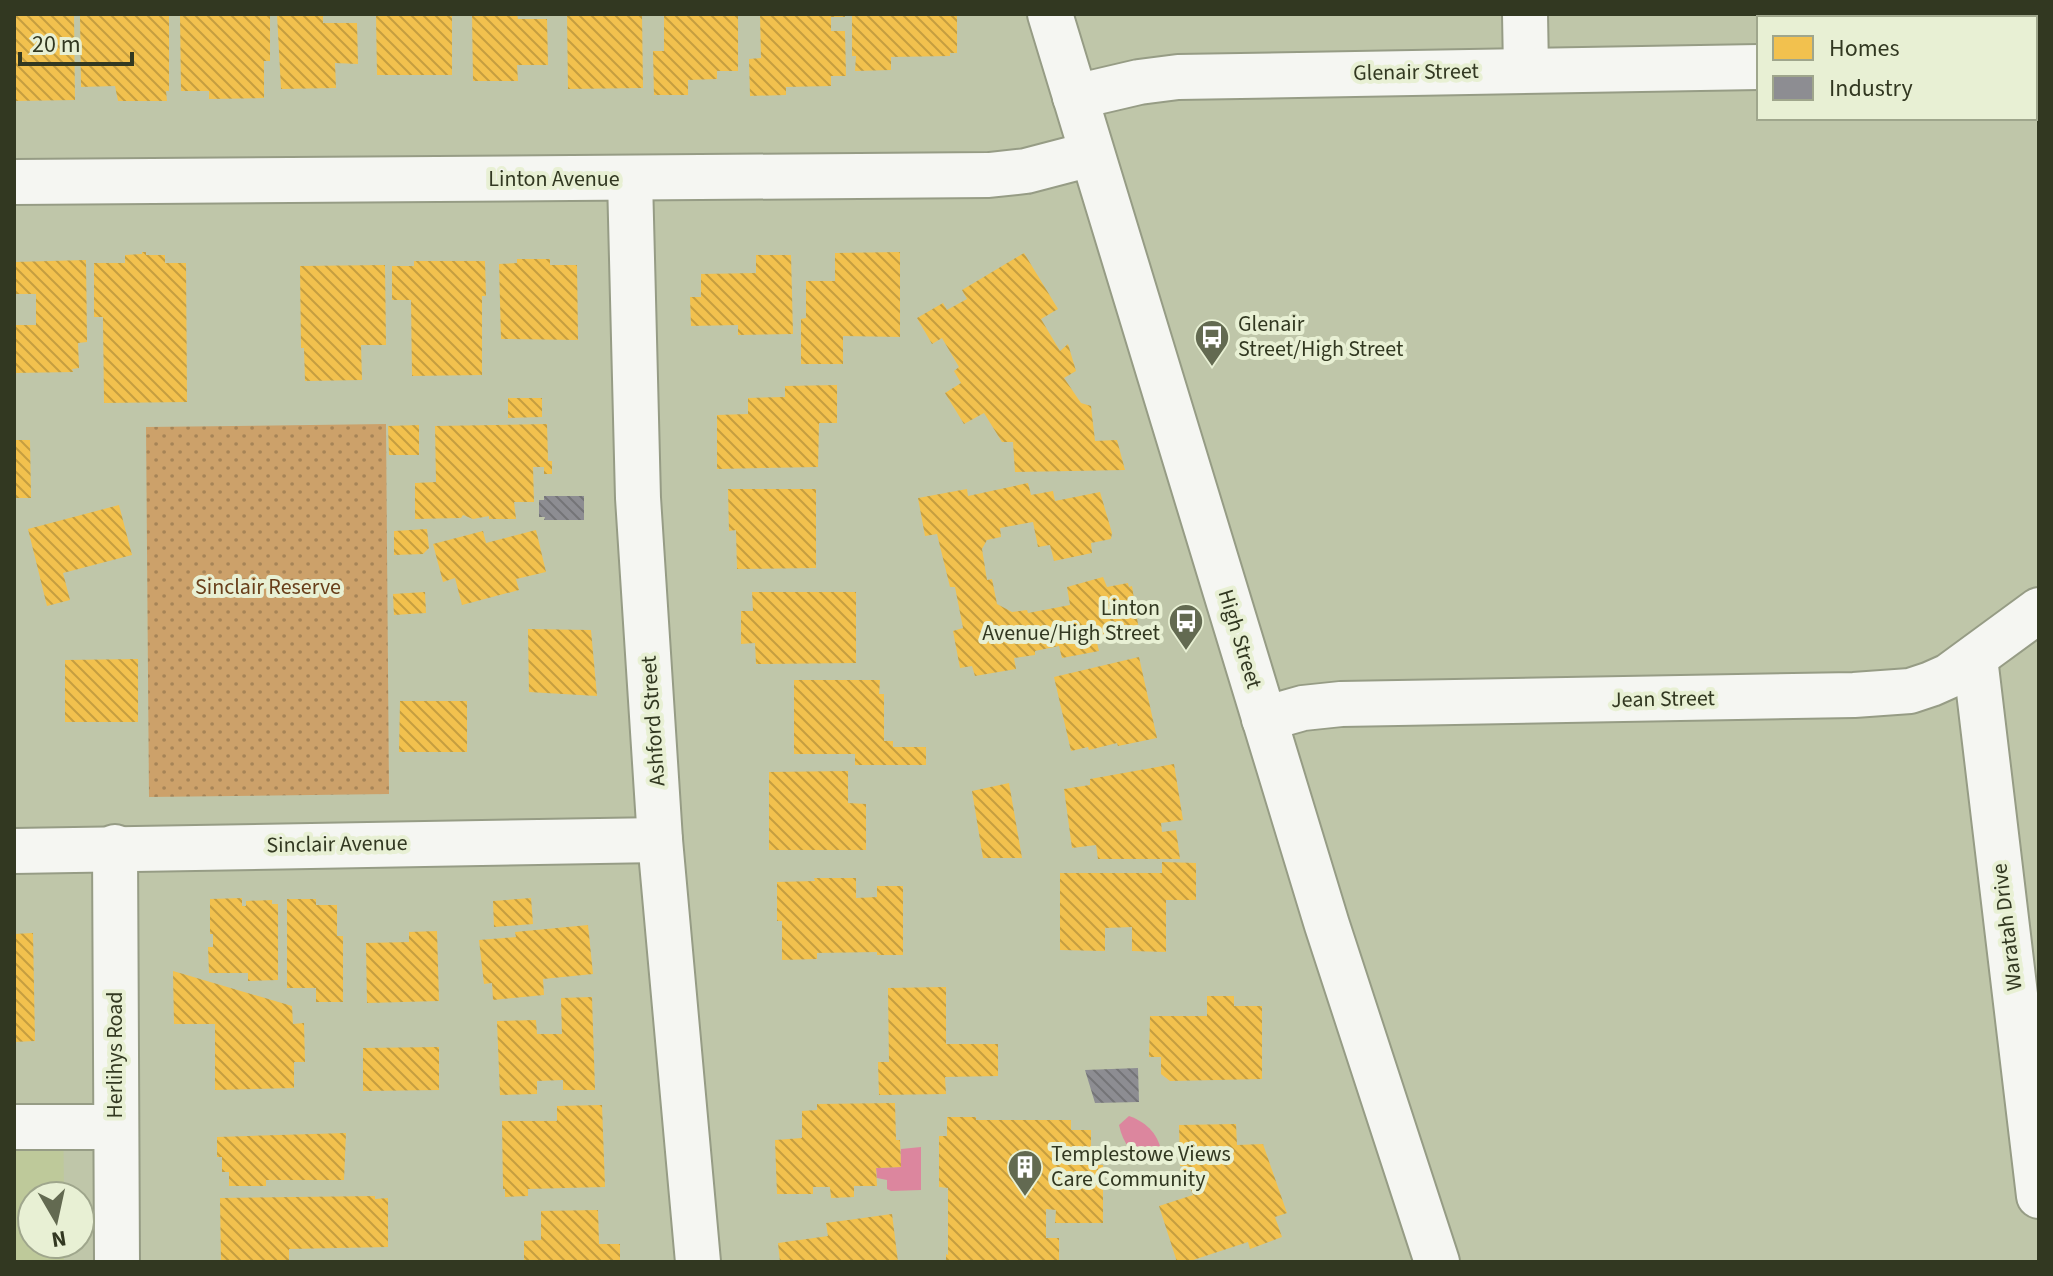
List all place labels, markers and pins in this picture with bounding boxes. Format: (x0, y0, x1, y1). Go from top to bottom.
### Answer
place label: Glenair Street/High Street (1238, 308, 1404, 365)
bus stop icon: Glenair Street/High Street (1193, 318, 1231, 368)
place label: Linton Avenue/High Street (982, 592, 1161, 649)
bus stop icon: Linton Avenue/High Street (1167, 602, 1205, 652)
place label: Templestowe Views Care Community (1051, 1138, 1231, 1195)
building icon: Templestowe Views Care Community (1006, 1148, 1044, 1198)

